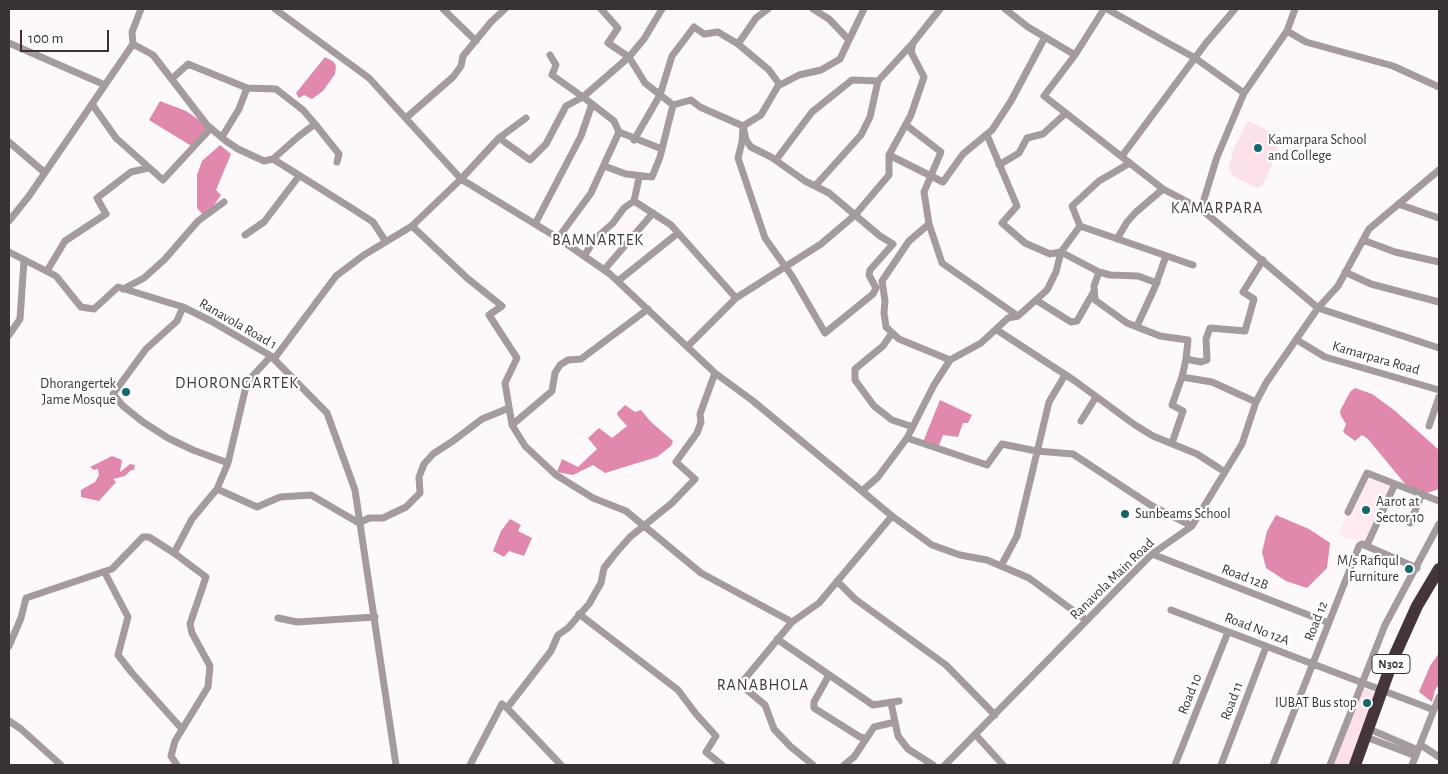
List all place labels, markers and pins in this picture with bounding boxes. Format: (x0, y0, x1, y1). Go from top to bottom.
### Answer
place label: Kamarpara School and College (1268, 132, 1367, 164)
marker: Kamarpara School and College (1252, 142, 1264, 154)
place label: Dhorangertek Jame Mosque (40, 376, 116, 408)
marker: Dhorangertek Jame Mosque (120, 386, 132, 398)
place label: Aarot at Sector 10 (1376, 494, 1424, 526)
marker: Aarot at Sector 10 (1360, 504, 1372, 516)
place label: Sunbeams School (1135, 506, 1231, 522)
marker: Sunbeams School (1119, 508, 1131, 520)
place label: M/s Rafiqul Furniture (1337, 553, 1399, 586)
marker: M/s Rafiqul Furniture (1403, 563, 1415, 575)
place label: IUBAT Bus stop (1275, 695, 1357, 711)
marker: IUBAT Bus stop (1361, 697, 1373, 709)

